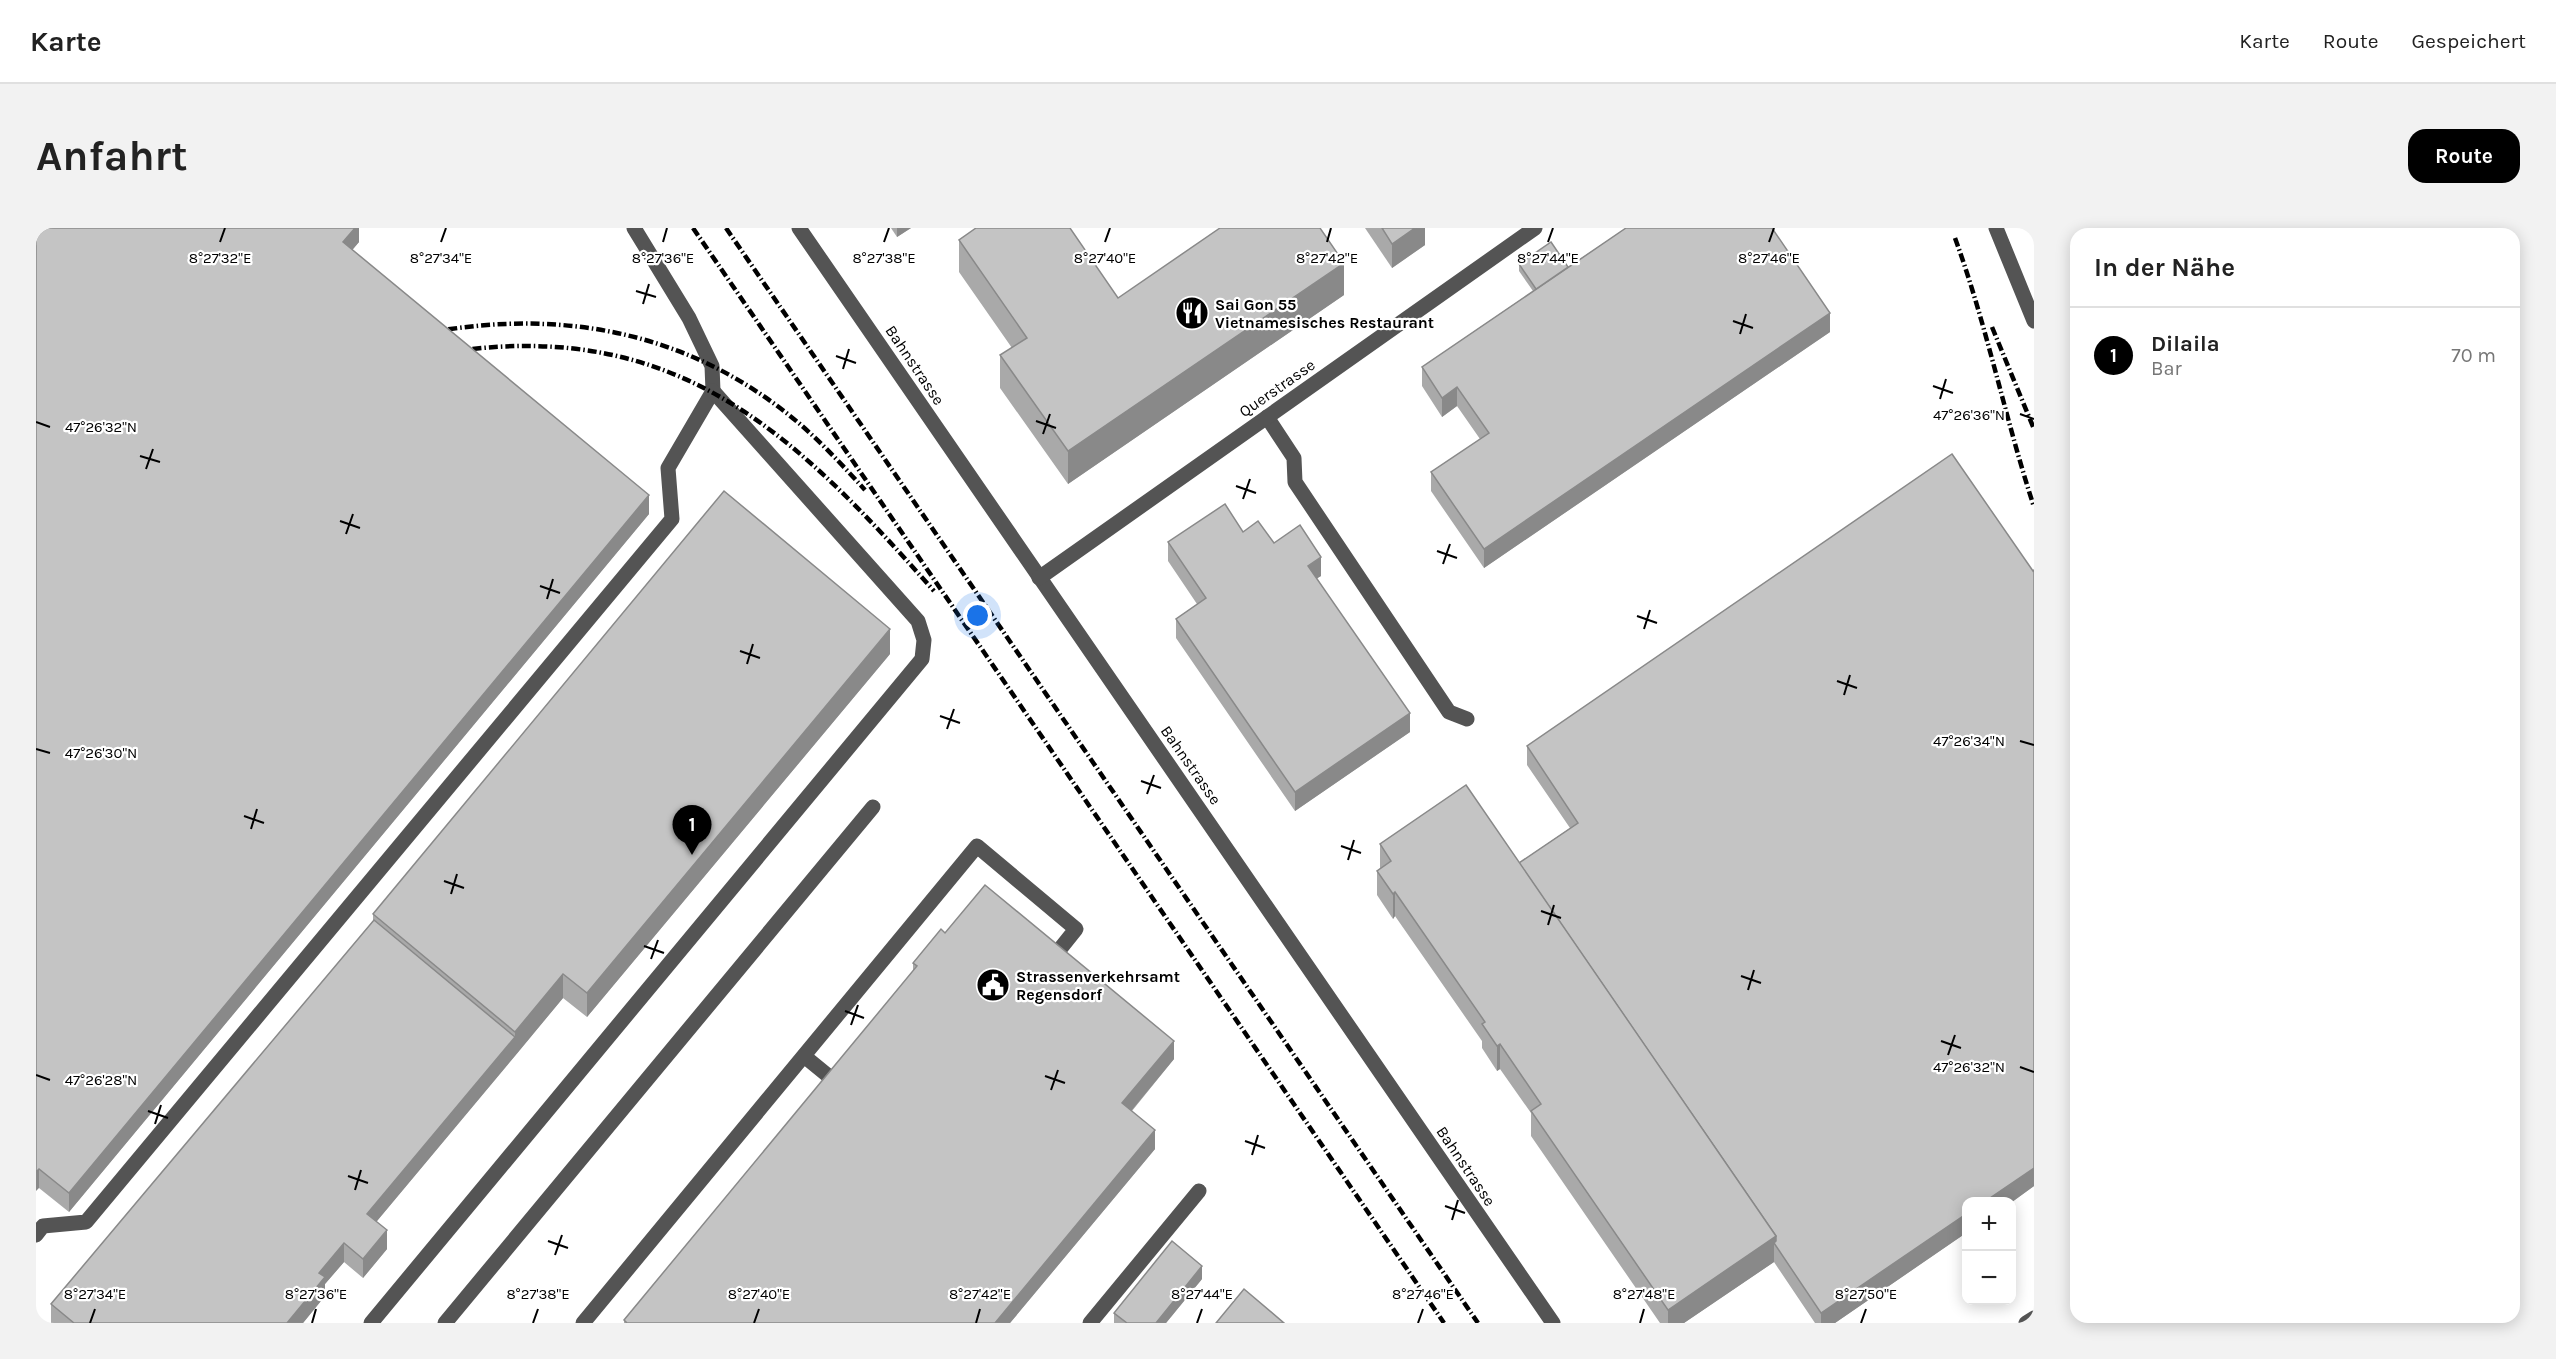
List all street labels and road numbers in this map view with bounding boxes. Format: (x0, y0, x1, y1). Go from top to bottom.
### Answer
street label: Bahnstrasse (881, 322, 949, 408)
street label: Querstrasse (1235, 355, 1319, 421)
street label: Bahnstrasse (1157, 722, 1225, 808)
street label: Bahnstrasse (1432, 1123, 1500, 1209)

